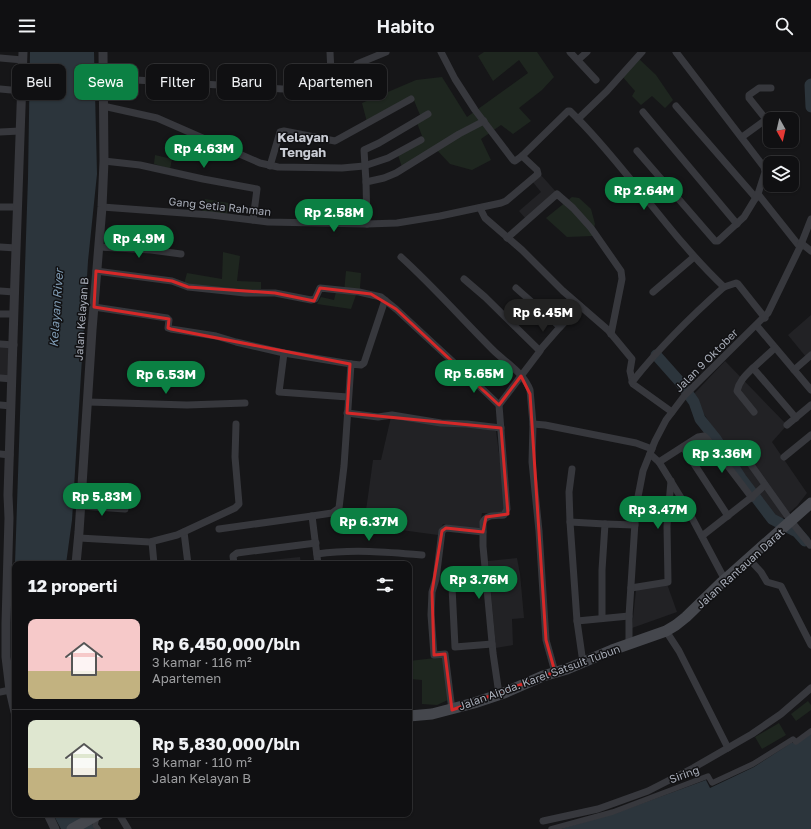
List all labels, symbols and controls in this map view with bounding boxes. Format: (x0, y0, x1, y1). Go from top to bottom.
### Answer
icon: menu (16, 15, 38, 37)
text: Habito (377, 15, 434, 37)
icon: search (773, 15, 795, 37)
chip: Beli (12, 64, 66, 100)
chip: Sewa (74, 64, 138, 100)
chip: Filter (146, 64, 209, 100)
chip: Baru (217, 64, 276, 100)
chip: Apartemen (284, 64, 387, 100)
north arrow (763, 112, 799, 148)
map controls (763, 112, 799, 192)
district label: Kelayan Tengah (277, 129, 329, 160)
pin: Rp 4.63M (163, 135, 245, 169)
text: Rp 4.63M (174, 140, 234, 156)
button: layers (763, 156, 799, 192)
pin: Rp 2.64M (603, 177, 685, 211)
text: Rp 2.64M (614, 182, 674, 198)
street label: Gang Setia Rahman (168, 194, 272, 218)
pin: Rp 2.58M (293, 199, 375, 233)
text: Rp 2.58M (304, 204, 364, 220)
pin: Rp 4.9M (102, 225, 176, 259)
text: Rp 4.9M (113, 230, 165, 246)
water label: Kelayan River (46, 266, 66, 348)
street label: Jalan Kelayan B (72, 277, 90, 361)
pin: Rp 6.45M (502, 299, 584, 333)
text: Rp 6.45M (513, 304, 573, 320)
street label: Jalan 9 Oktober (672, 325, 741, 394)
pin: Rp 5.65M (433, 360, 515, 394)
pin: Rp 6.53M (125, 361, 207, 395)
text: Rp 5.65M (444, 365, 504, 381)
text: Rp 6.53M (136, 366, 196, 382)
pin: Rp 3.36M (681, 440, 763, 474)
text: Rp 3.36M (692, 445, 752, 461)
pin: Rp 5.83M (61, 483, 143, 517)
text: Rp 5.83M (72, 488, 132, 504)
pin: Rp 3.47M (617, 496, 699, 530)
text: Rp 3.47M (628, 501, 688, 517)
pin: Rp 6.37M (328, 508, 410, 542)
text: Rp 6.37M (339, 513, 399, 529)
street label: Jalan Rantauan Darat (694, 525, 786, 611)
pin: Rp 3.76M (438, 566, 520, 600)
text: Rp 3.76M (449, 571, 509, 587)
icon: filters (374, 574, 396, 596)
text: 12 properti (28, 575, 117, 596)
text: Rp 6,450,000/bln (152, 633, 300, 654)
icon: home (60, 635, 108, 683)
street label: Jalan Aipda. Karel Satsuit Tubun (456, 642, 622, 712)
text: 3 kamar · 116 m² (152, 654, 252, 670)
text: Apartemen (152, 670, 221, 686)
text: Rp 5,830,000/bln (152, 733, 300, 754)
icon: home (60, 736, 108, 784)
text: 3 kamar · 110 m² (152, 754, 252, 770)
street label: Siring (667, 763, 701, 785)
text: Jalan Kelayan B (152, 770, 251, 786)

